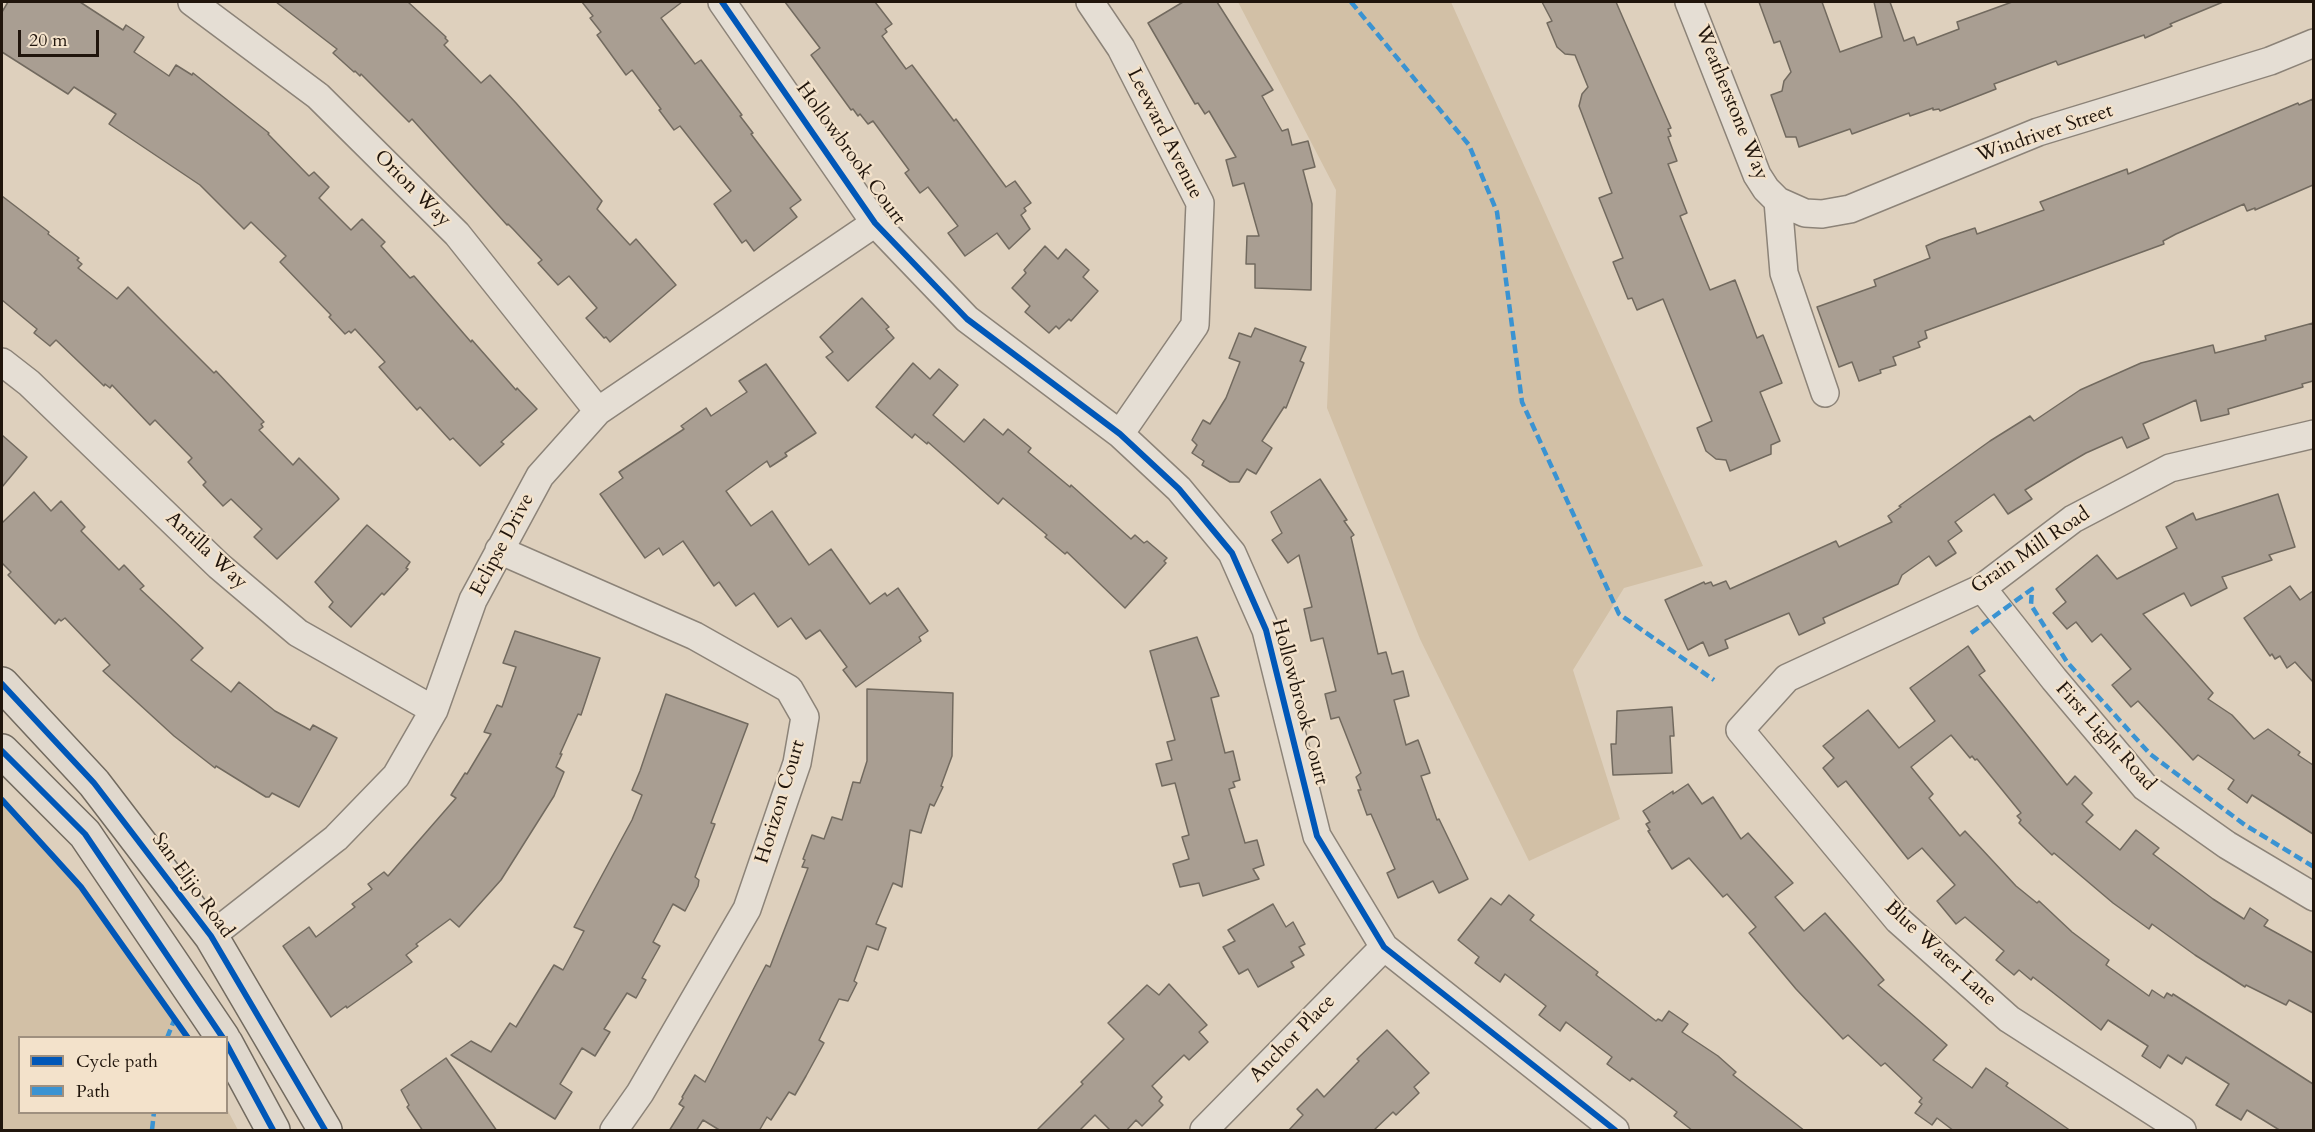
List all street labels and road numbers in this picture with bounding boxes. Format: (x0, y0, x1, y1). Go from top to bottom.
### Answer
street label: Weatherstone Way (1689, 22, 1773, 184)
street label: Leeward Avenue (1121, 65, 1207, 203)
street label: Hollowbrook Court (790, 78, 910, 230)
street label: Windriver Street (1974, 99, 2116, 169)
street label: Orion Way (368, 145, 456, 233)
street label: Eclipse Drive (466, 490, 540, 600)
street label: Grain Mill Road (1967, 502, 2095, 600)
street label: Antilla Way (160, 507, 252, 595)
street label: Hollowbrook Court (1265, 616, 1333, 788)
street label: First Light Road (2050, 678, 2160, 796)
street label: Horizon Court (751, 737, 811, 867)
street label: San Elijo Road (146, 829, 238, 943)
street label: Blue Water Lane (1879, 896, 2001, 1012)
street label: Anchor Place (1245, 990, 1341, 1088)

